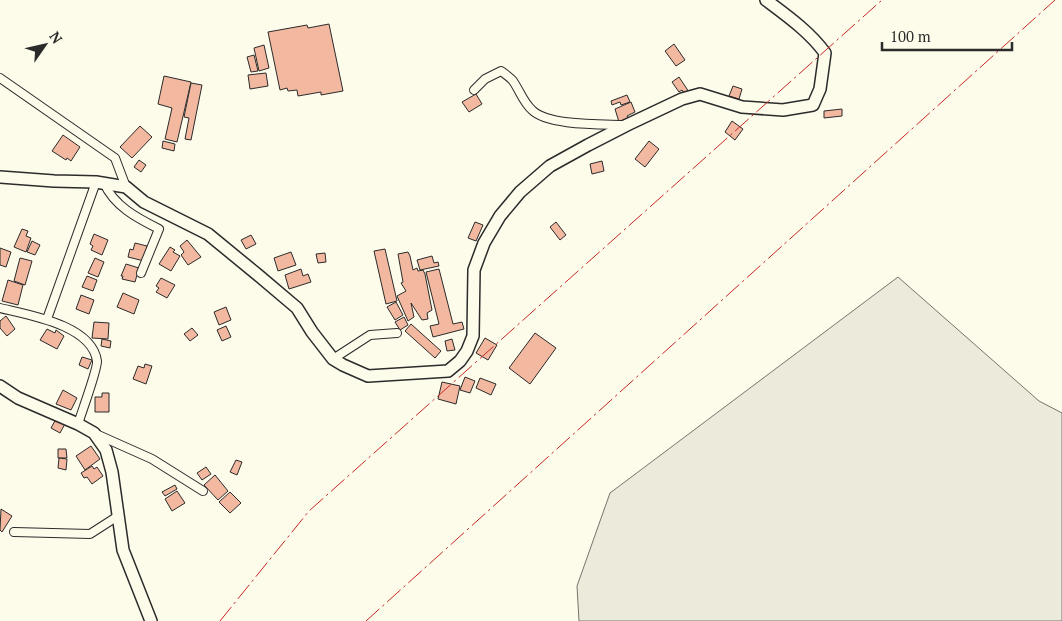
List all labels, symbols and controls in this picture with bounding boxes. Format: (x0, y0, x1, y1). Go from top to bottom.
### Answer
north arrow (20, 20, 70, 70)
scale bar (882, 20, 1012, 52)
text: 100 m (890, 26, 931, 46)
text: N (45, 28, 67, 47)

